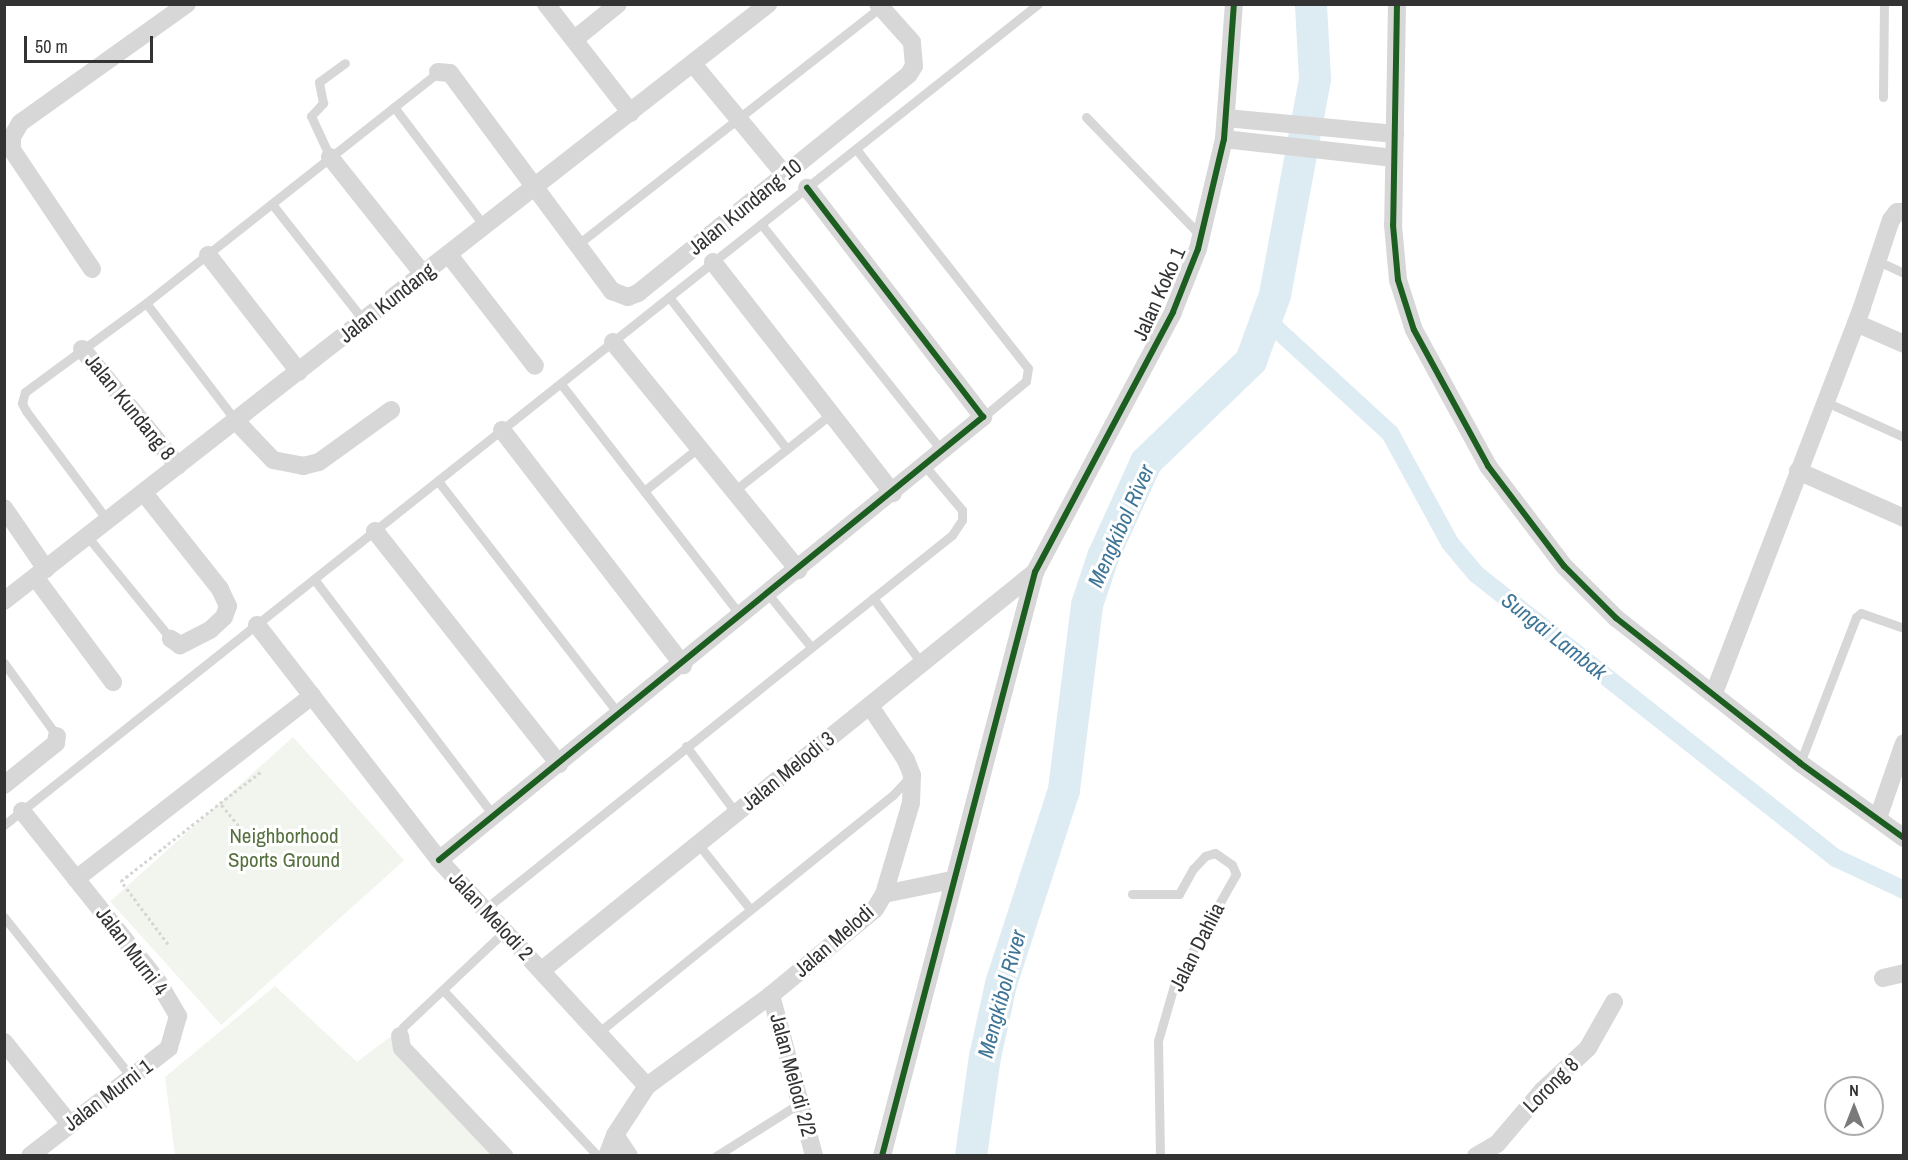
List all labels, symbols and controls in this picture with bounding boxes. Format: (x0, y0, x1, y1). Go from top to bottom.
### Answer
scale bar (27, 24, 156, 62)
text: 50 m (35, 34, 68, 59)
street label: Jalan Kundang 10 (683, 154, 807, 260)
street label: Jalan Koko 1 (1127, 243, 1191, 345)
street label: Jalan Kundang (334, 258, 440, 348)
street label: Jalan Kundang 8 (80, 349, 180, 465)
water label: Mengkibol River (1082, 461, 1160, 591)
water label: Sungai Lambak (1496, 587, 1612, 685)
street label: Jalan Melodi 3 (737, 726, 839, 816)
park label: Neighborhood Sports Ground (228, 823, 340, 873)
street label: Jalan Melodi 2 (444, 866, 538, 966)
street label: Jalan Melodi (789, 899, 879, 983)
street label: Jalan Dahlia (1164, 899, 1230, 995)
street label: Jalan Murni 4 (91, 902, 173, 1000)
water label: Mengkibol River (972, 927, 1032, 1061)
street label: Jalan Melodi 2/2 (764, 1011, 822, 1139)
street label: Lorong 8 (1518, 1052, 1584, 1118)
street label: Jalan Murni 1 (59, 1054, 157, 1136)
north arrow (1824, 1076, 1884, 1136)
text: N (1849, 1079, 1859, 1101)

